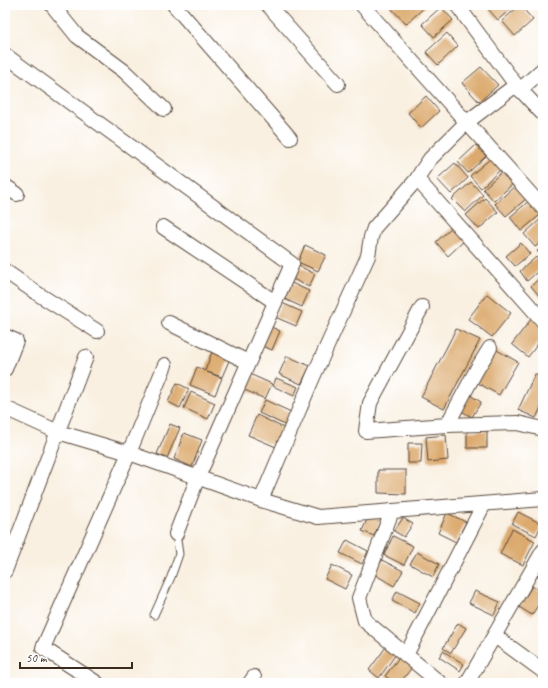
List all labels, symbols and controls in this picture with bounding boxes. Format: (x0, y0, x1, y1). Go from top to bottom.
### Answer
scale bar (20, 644, 132, 670)
text: 50 m (26, 650, 48, 666)

